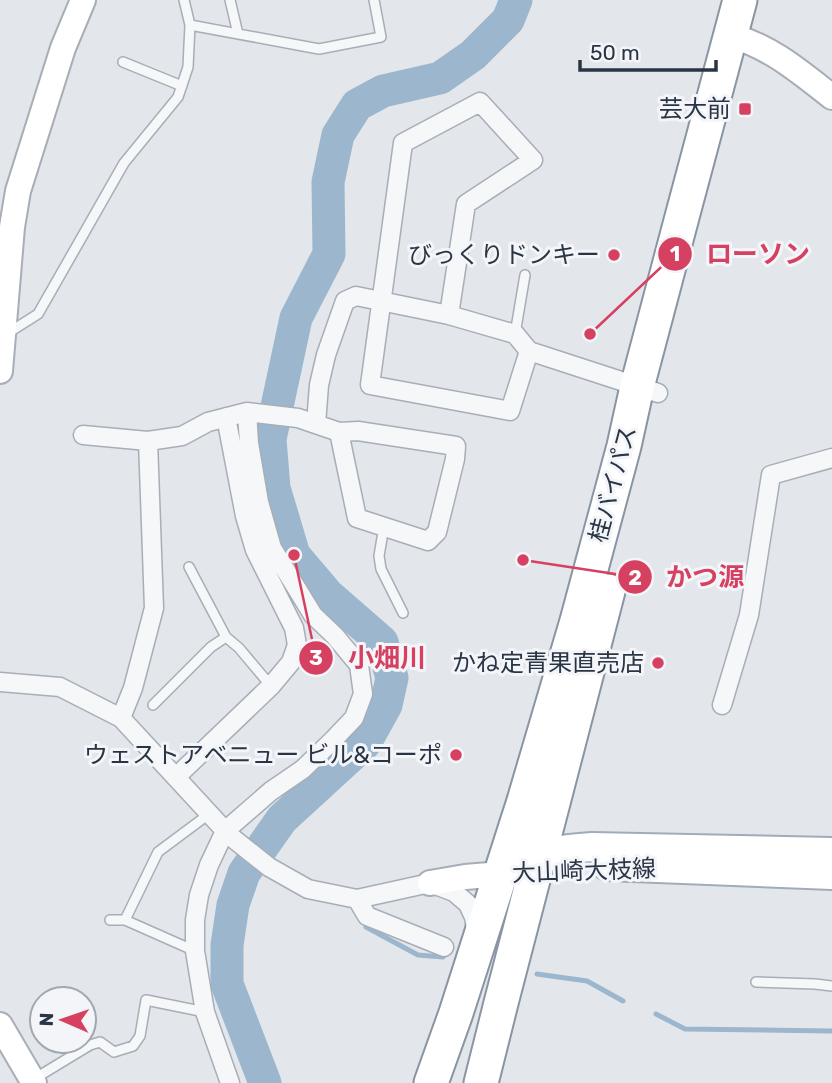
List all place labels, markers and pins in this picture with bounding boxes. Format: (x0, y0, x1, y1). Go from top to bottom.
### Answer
place label: 芸大前 (659, 95, 731, 123)
marker: 芸大前 (737, 101, 753, 117)
callout: ローソン (657, 230, 824, 277)
place label: びっくりドンキー (408, 241, 600, 269)
marker: びっくりドンキー (606, 247, 622, 263)
callout: かつ源 (617, 554, 758, 601)
callout: 小畑川 (299, 634, 440, 681)
place label: かね定青果直売店 (452, 649, 644, 677)
marker: かね定青果直売店 (650, 655, 666, 671)
place label: ウェストアベニュー ビル&コーポ (84, 741, 442, 769)
marker: ウェストアベニュー ビル&コーポ (448, 747, 464, 763)

